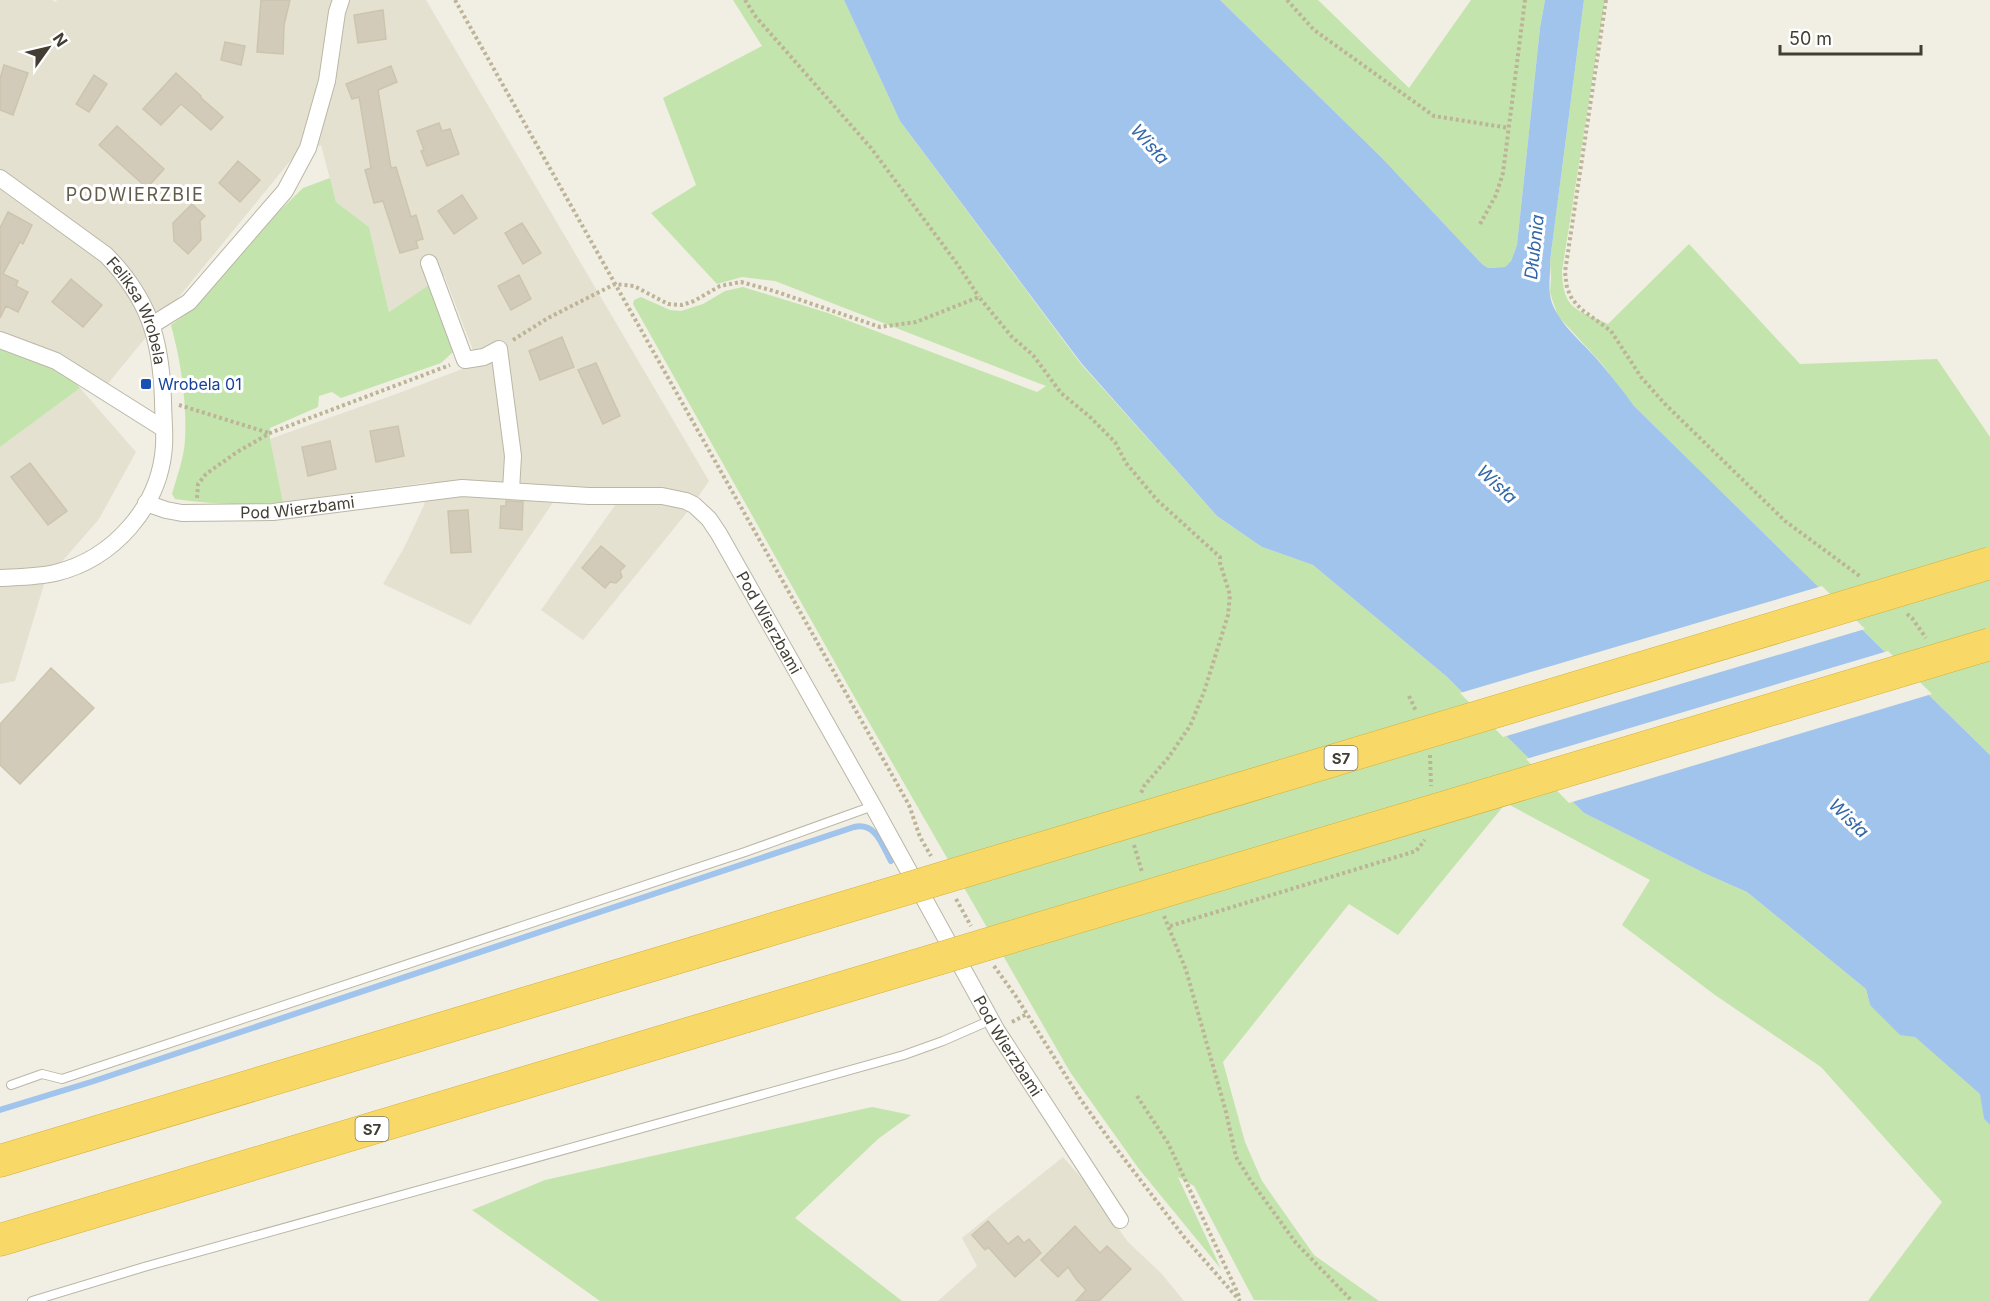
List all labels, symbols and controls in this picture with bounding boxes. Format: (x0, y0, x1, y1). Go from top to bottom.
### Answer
north arrow (18, 18, 78, 78)
scale bar (1780, 18, 1921, 56)
text: 50 m (1789, 28, 1832, 49)
text: N (49, 29, 72, 50)
water label: Wisła (1126, 120, 1174, 168)
district label: PODWIERZBIE (66, 184, 204, 205)
water label: Dłubnia (1520, 214, 1548, 280)
street label: Feliksa Wrobela (103, 252, 170, 366)
place label: Wrobela 01 (158, 374, 242, 394)
marker: Wrobela 01 (139, 377, 153, 391)
water label: Wisła (1473, 460, 1521, 508)
street label: Pod Wierzbami (240, 492, 355, 522)
street label: Pod Wierzbami (732, 568, 806, 677)
road number: S7 (1324, 746, 1358, 770)
water label: Wisła (1825, 794, 1873, 842)
street label: Pod Wierzbami (969, 992, 1047, 1100)
road number: S7 (356, 1117, 388, 1141)

